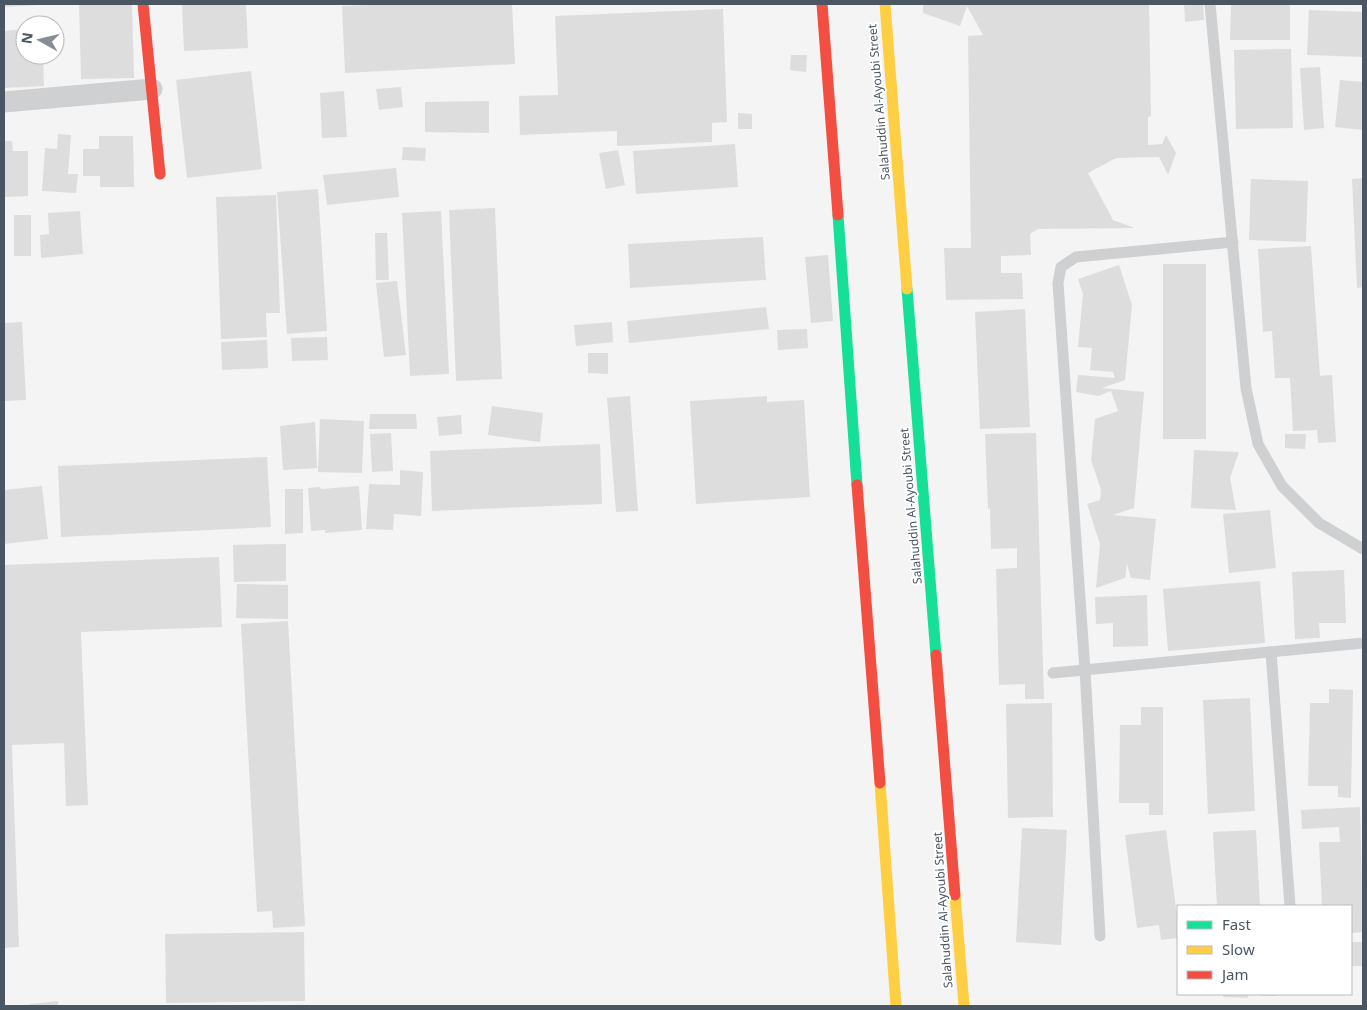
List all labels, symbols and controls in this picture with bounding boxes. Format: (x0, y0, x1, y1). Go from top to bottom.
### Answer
north arrow (15, 15, 65, 65)
street label: Salahuddin Al-Ayoubi Street (863, 23, 894, 181)
text: N (16, 31, 37, 45)
street label: Salahuddin Al-Ayoubi Street (895, 427, 926, 585)
street label: Salahuddin Al-Ayoubi Street (929, 831, 956, 989)
legend (1177, 905, 1352, 995)
text: Fast (1222, 914, 1251, 934)
text: Slow (1222, 939, 1255, 959)
text: Jam (1220, 964, 1249, 984)

